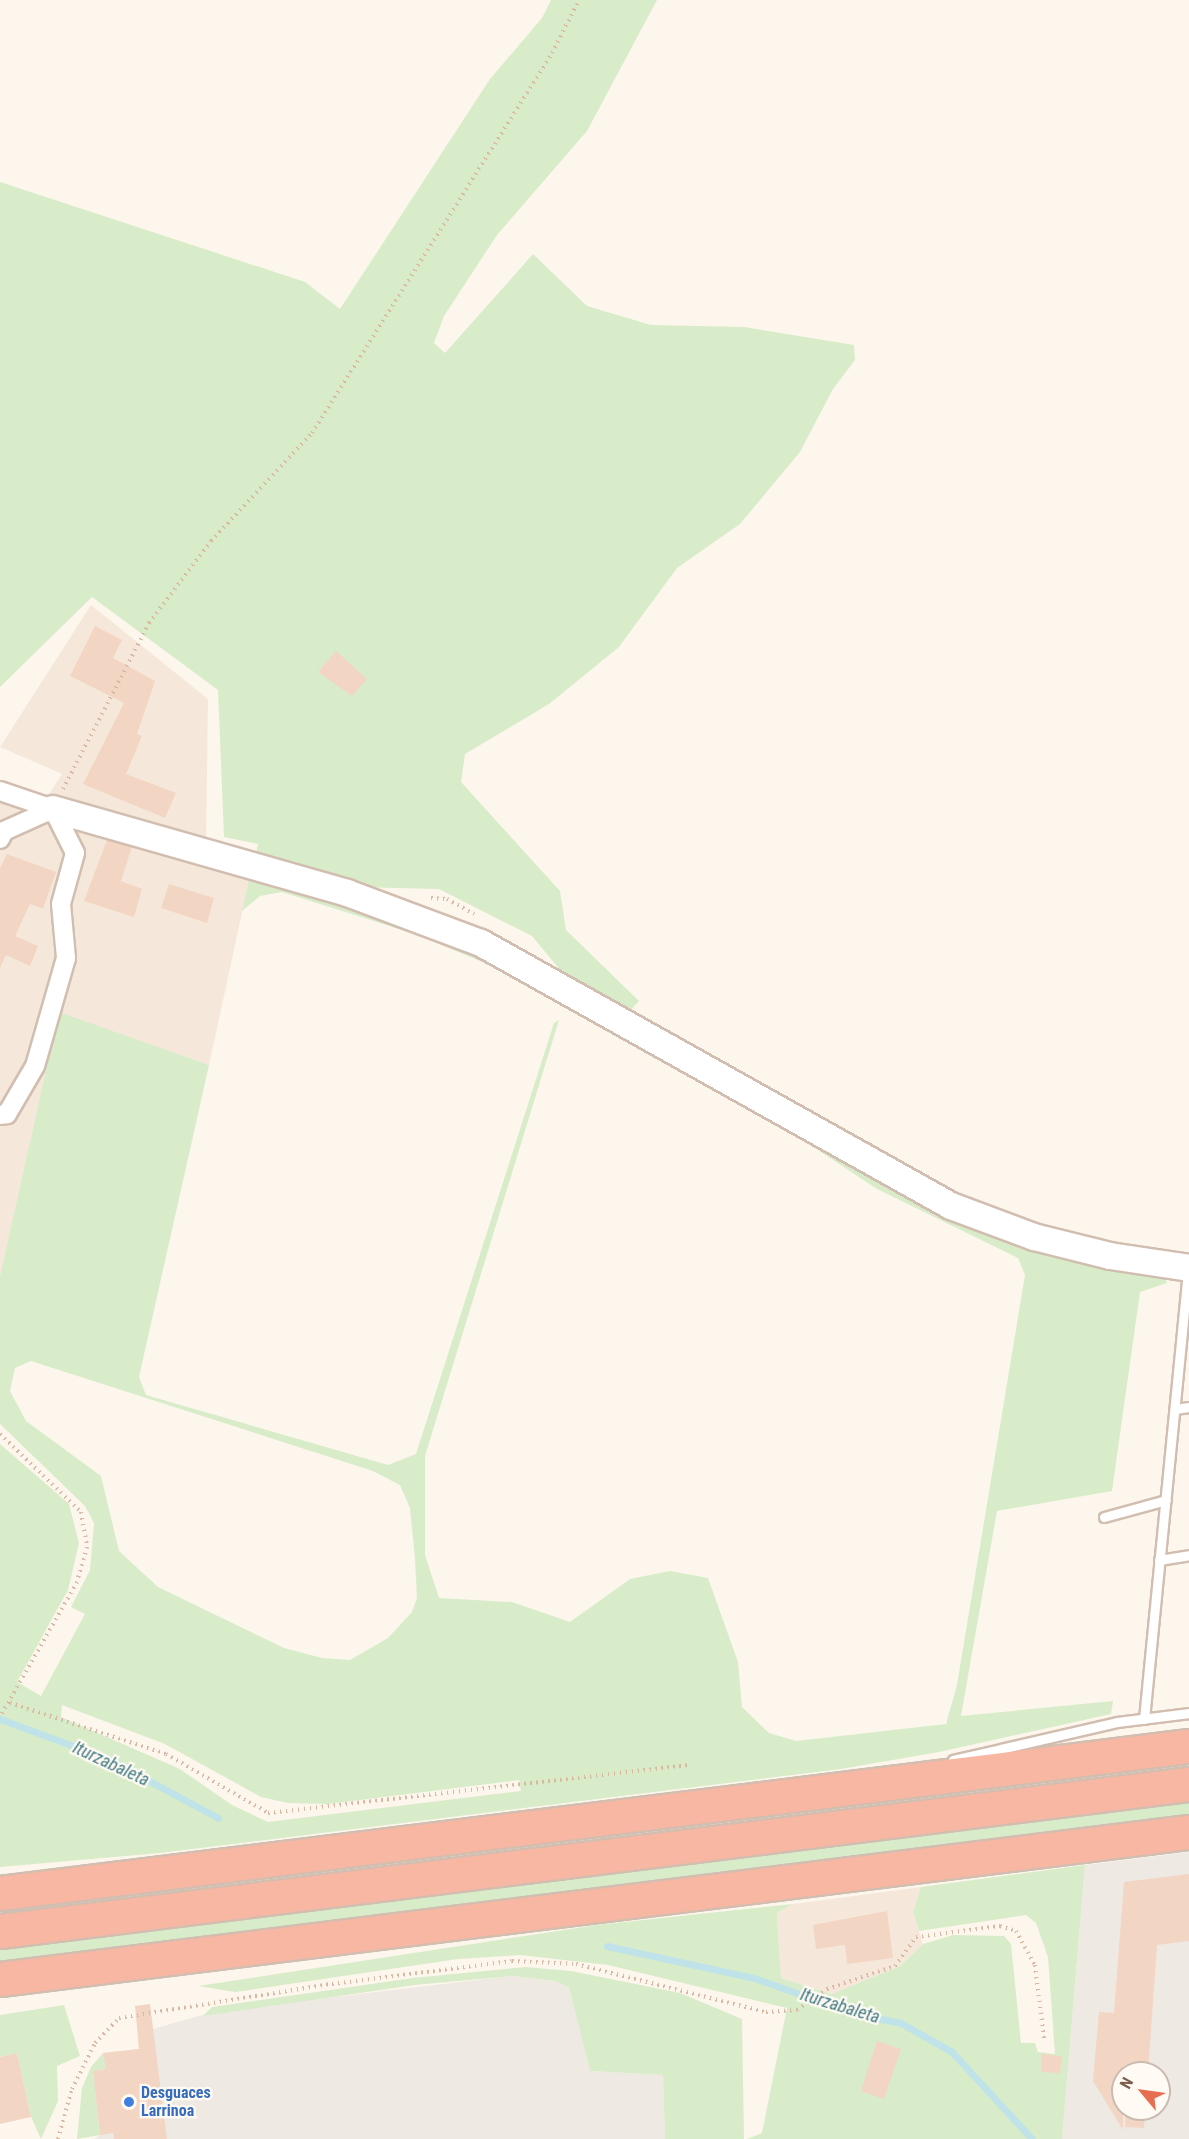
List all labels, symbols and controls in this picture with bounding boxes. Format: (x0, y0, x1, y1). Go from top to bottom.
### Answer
water label: Iturzabaleta (69, 1737, 153, 1791)
water label: Iturzabaleta (798, 1984, 882, 2028)
north arrow (1111, 2061, 1171, 2121)
text: N (1116, 2074, 1137, 2092)
place label: Desguaces Larrinoa (141, 2083, 211, 2121)
marker: Desguaces Larrinoa (122, 2095, 136, 2109)

